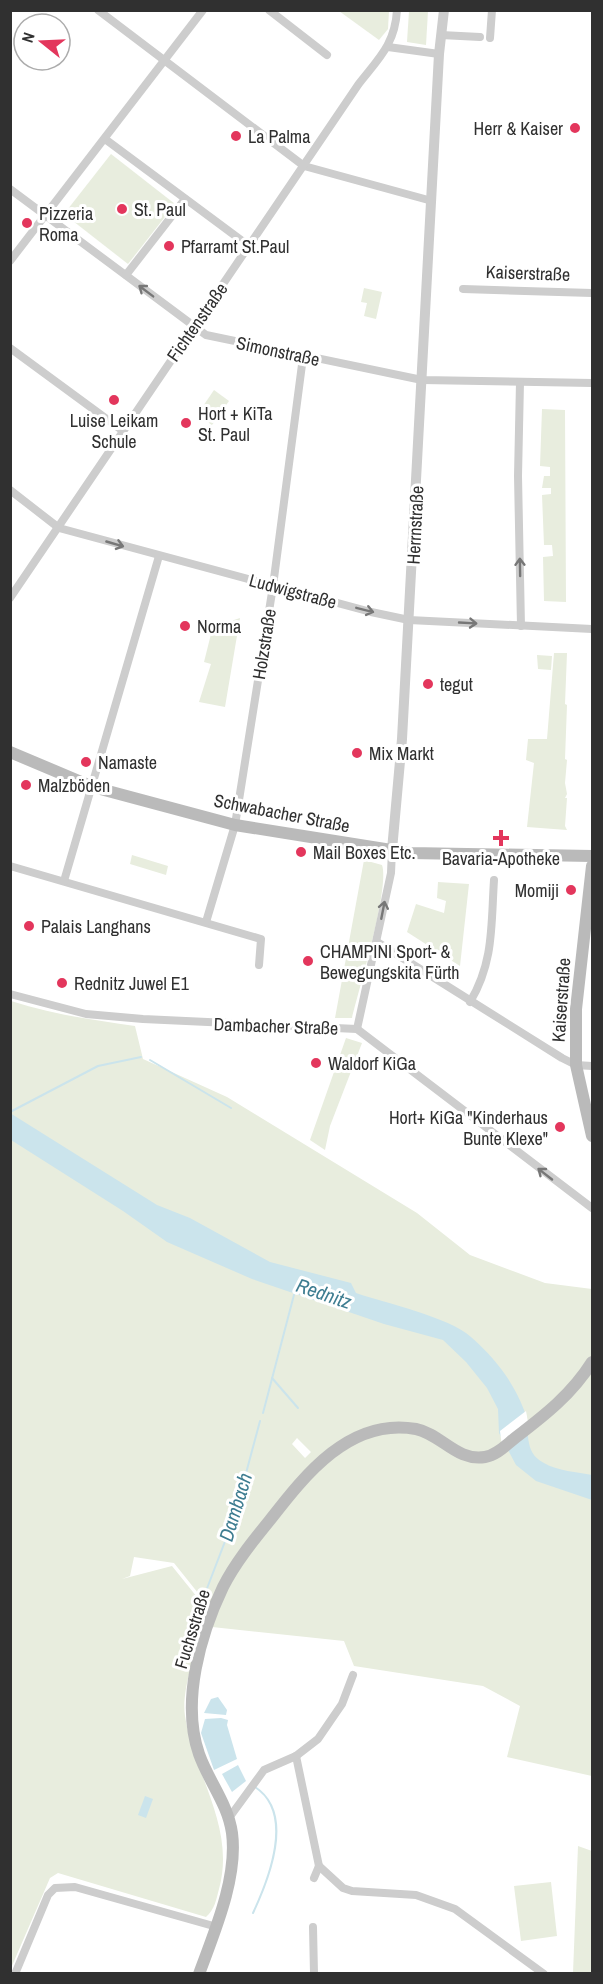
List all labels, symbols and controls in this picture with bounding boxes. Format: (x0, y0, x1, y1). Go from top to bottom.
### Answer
north arrow (12, 12, 72, 72)
text: N (16, 29, 40, 45)
place label: Herr & Kaiser (474, 116, 563, 141)
marker: Herr & Kaiser (568, 121, 582, 135)
place label: La Palma (248, 124, 310, 149)
marker: La Palma (229, 129, 243, 143)
place label: St. Paul (134, 197, 186, 222)
place label: Pizzeria Roma (39, 201, 93, 247)
marker: St. Paul (115, 202, 129, 216)
marker: Pizzeria Roma (20, 216, 34, 230)
place label: Pfarramt St.Paul (181, 234, 289, 259)
marker: Pfarramt St.Paul (162, 239, 176, 253)
street label: Kaiserstraße (485, 259, 571, 287)
street label: Fichtenstraße (161, 278, 233, 366)
one-way arrow (139, 285, 155, 298)
street label: Simonstraße (234, 330, 322, 372)
marker: Luise Leikam Schule (107, 393, 121, 407)
place label: Hort + KiTa St. Paul (198, 401, 273, 447)
place label: Luise Leikam Schule (70, 408, 158, 454)
marker: Hort + KiTa St. Paul (179, 416, 193, 430)
street label: Herrnstraße (400, 485, 430, 565)
one-way arrow (105, 539, 124, 550)
one-way arrow (514, 558, 526, 578)
street label: Ludwigstraße (247, 567, 339, 615)
one-way arrow (355, 604, 374, 616)
street label: Holzstraße (246, 607, 282, 681)
place label: Norma (197, 614, 241, 639)
one-way arrow (457, 617, 477, 628)
marker: Norma (178, 619, 192, 633)
place label: tegut (440, 672, 473, 697)
marker: tegut (421, 677, 435, 691)
place label: Mix Markt (369, 741, 434, 766)
marker: Mix Markt (350, 746, 364, 760)
place label: Namaste (98, 750, 157, 775)
marker: Namaste (79, 755, 93, 769)
place label: Malzböden (38, 773, 110, 798)
marker: Malzböden (19, 778, 33, 792)
street label: Schwabacher Straße (212, 788, 352, 838)
marker: Bavaria-Apotheke (494, 831, 508, 845)
place label: Mail Boxes Etc. (313, 840, 416, 865)
marker: Mail Boxes Etc. (294, 845, 308, 859)
place label: Bavaria-Apotheke (442, 846, 560, 871)
place label: Momiji (515, 878, 559, 903)
marker: Momiji (564, 883, 578, 897)
one-way arrow (378, 901, 389, 921)
place label: Palais Langhans (41, 914, 151, 939)
marker: Palais Langhans (22, 919, 36, 933)
place label: CHAMPINI Sport- & Bewegungskita Fürth (320, 939, 459, 985)
marker: CHAMPINI Sport- & Bewegungskita Fürth (301, 954, 315, 968)
street label: Kaiserstraße (546, 957, 576, 1043)
place label: Rednitz Juwel E1 (74, 971, 190, 996)
marker: Rednitz Juwel E1 (55, 976, 69, 990)
street label: Dambacher Straße (213, 1011, 339, 1041)
place label: Waldorf KiGa (328, 1051, 416, 1076)
marker: Waldorf KiGa (309, 1056, 323, 1070)
place label: Hort+ KiGa "Kinderhaus Bunte Klexe" (389, 1105, 548, 1151)
marker: Hort+ KiGa "Kinderhaus Bunte Klexe" (553, 1120, 567, 1134)
one-way arrow (538, 1168, 554, 1180)
water label: Rednitz (293, 1271, 356, 1315)
water label: Dambach (212, 1469, 258, 1545)
street label: Fuchsstraße (168, 1586, 216, 1672)

